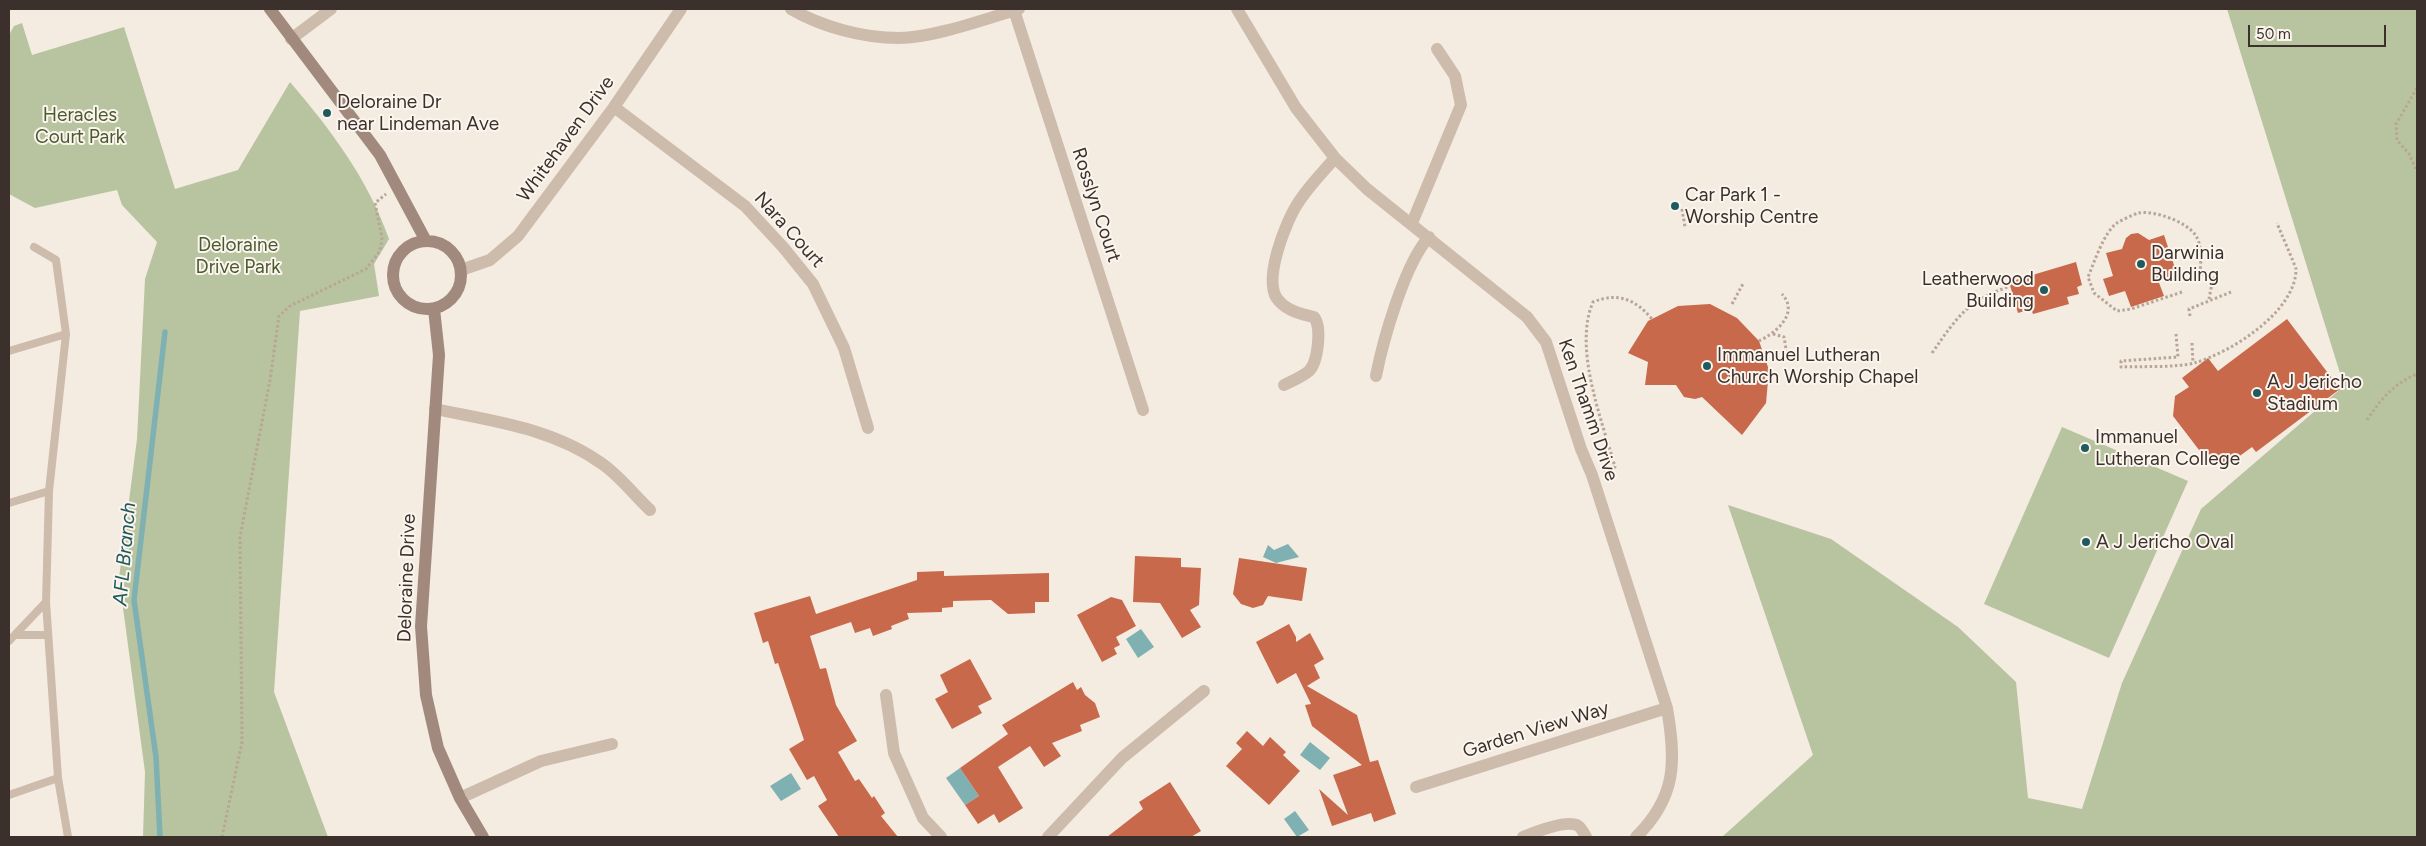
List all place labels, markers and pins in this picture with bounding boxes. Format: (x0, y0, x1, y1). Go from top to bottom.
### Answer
place label: Deloraine Dr near Lindeman Ave (337, 91, 499, 135)
marker: Deloraine Dr near Lindeman Ave (321, 107, 333, 119)
place label: Car Park 1 - Worship Centre (1685, 184, 1818, 228)
marker: Car Park 1 - Worship Centre (1669, 200, 1681, 212)
place label: Darwinia Building (2151, 242, 2224, 286)
marker: Darwinia Building (2135, 258, 2147, 270)
place label: Leatherwood Building (1922, 268, 2034, 312)
marker: Leatherwood Building (2038, 284, 2050, 296)
place label: Immanuel Lutheran Church Worship Chapel (1717, 344, 1918, 388)
marker: Immanuel Lutheran Church Worship Chapel (1701, 360, 1713, 372)
place label: A J Jericho Stadium (2267, 371, 2362, 415)
marker: A J Jericho Stadium (2251, 387, 2263, 399)
place label: Immanuel Lutheran College (2095, 426, 2240, 470)
marker: Immanuel Lutheran College (2079, 442, 2091, 454)
place label: A J Jericho Oval (2096, 531, 2234, 553)
marker: A J Jericho Oval (2080, 536, 2092, 548)

